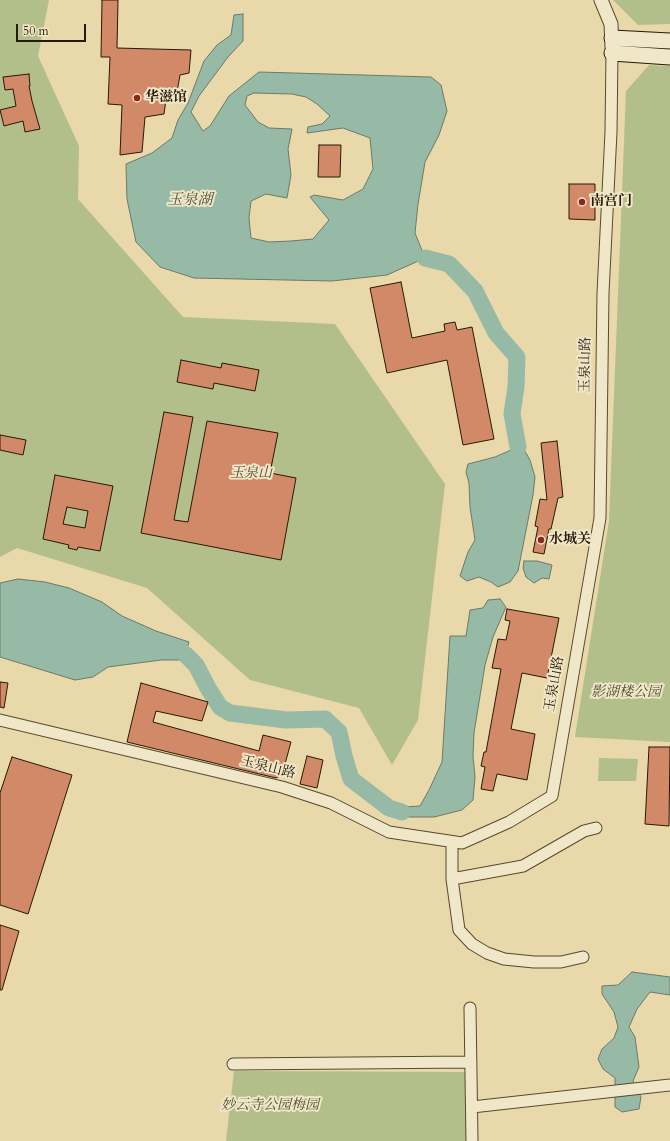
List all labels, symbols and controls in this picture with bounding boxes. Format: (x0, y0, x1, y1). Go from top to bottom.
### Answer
scale bar (18, 16, 88, 42)
text: 50 m (23, 23, 49, 39)
place label: 华滋馆 (145, 90, 187, 106)
marker: 华滋馆 (132, 93, 142, 103)
water label: 玉泉湖 (168, 192, 212, 210)
place label: 南宫门 (590, 194, 632, 210)
marker: 南宫门 (577, 197, 587, 207)
street label: 玉泉山路 (577, 337, 595, 393)
park label: 玉泉山 (230, 466, 272, 482)
place label: 水城关 (549, 532, 591, 548)
marker: 水城关 (536, 535, 546, 545)
street label: 玉泉山路 (542, 655, 568, 713)
park label: 影湖楼公园 (591, 685, 661, 701)
street label: 玉泉山路 (239, 753, 297, 783)
park label: 妙云寺公园梅园 (221, 1098, 319, 1114)

